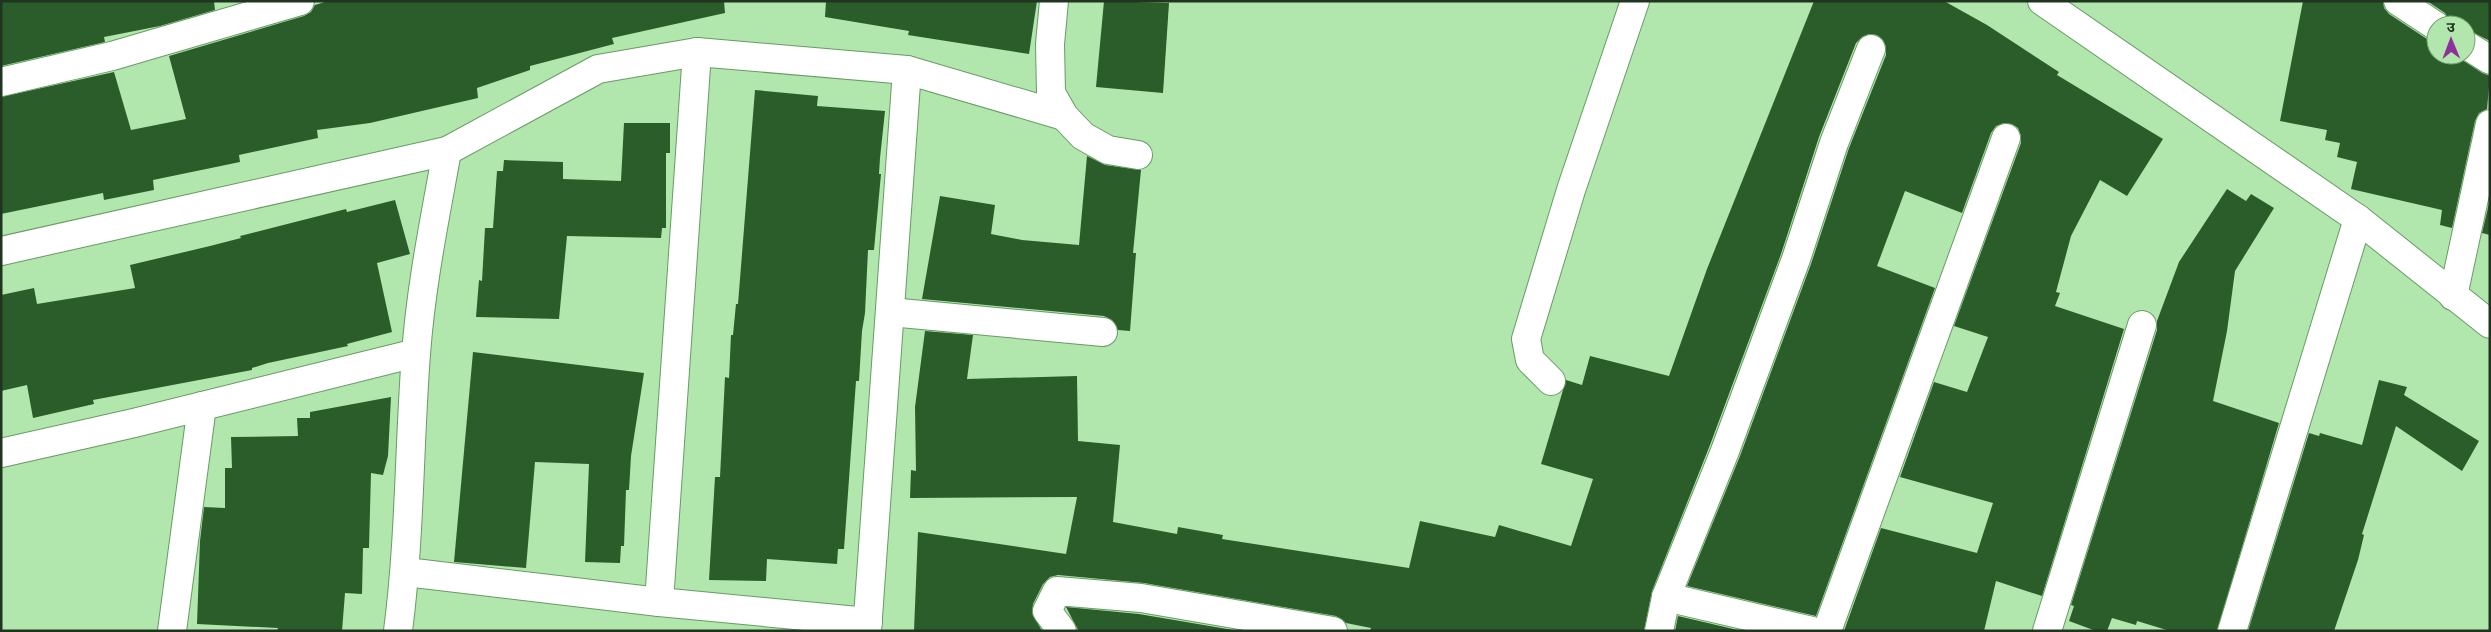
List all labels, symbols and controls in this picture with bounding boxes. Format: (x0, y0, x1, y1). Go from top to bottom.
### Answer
north arrow (2426, 15, 2476, 65)
text: उ (2447, 19, 2456, 36)

